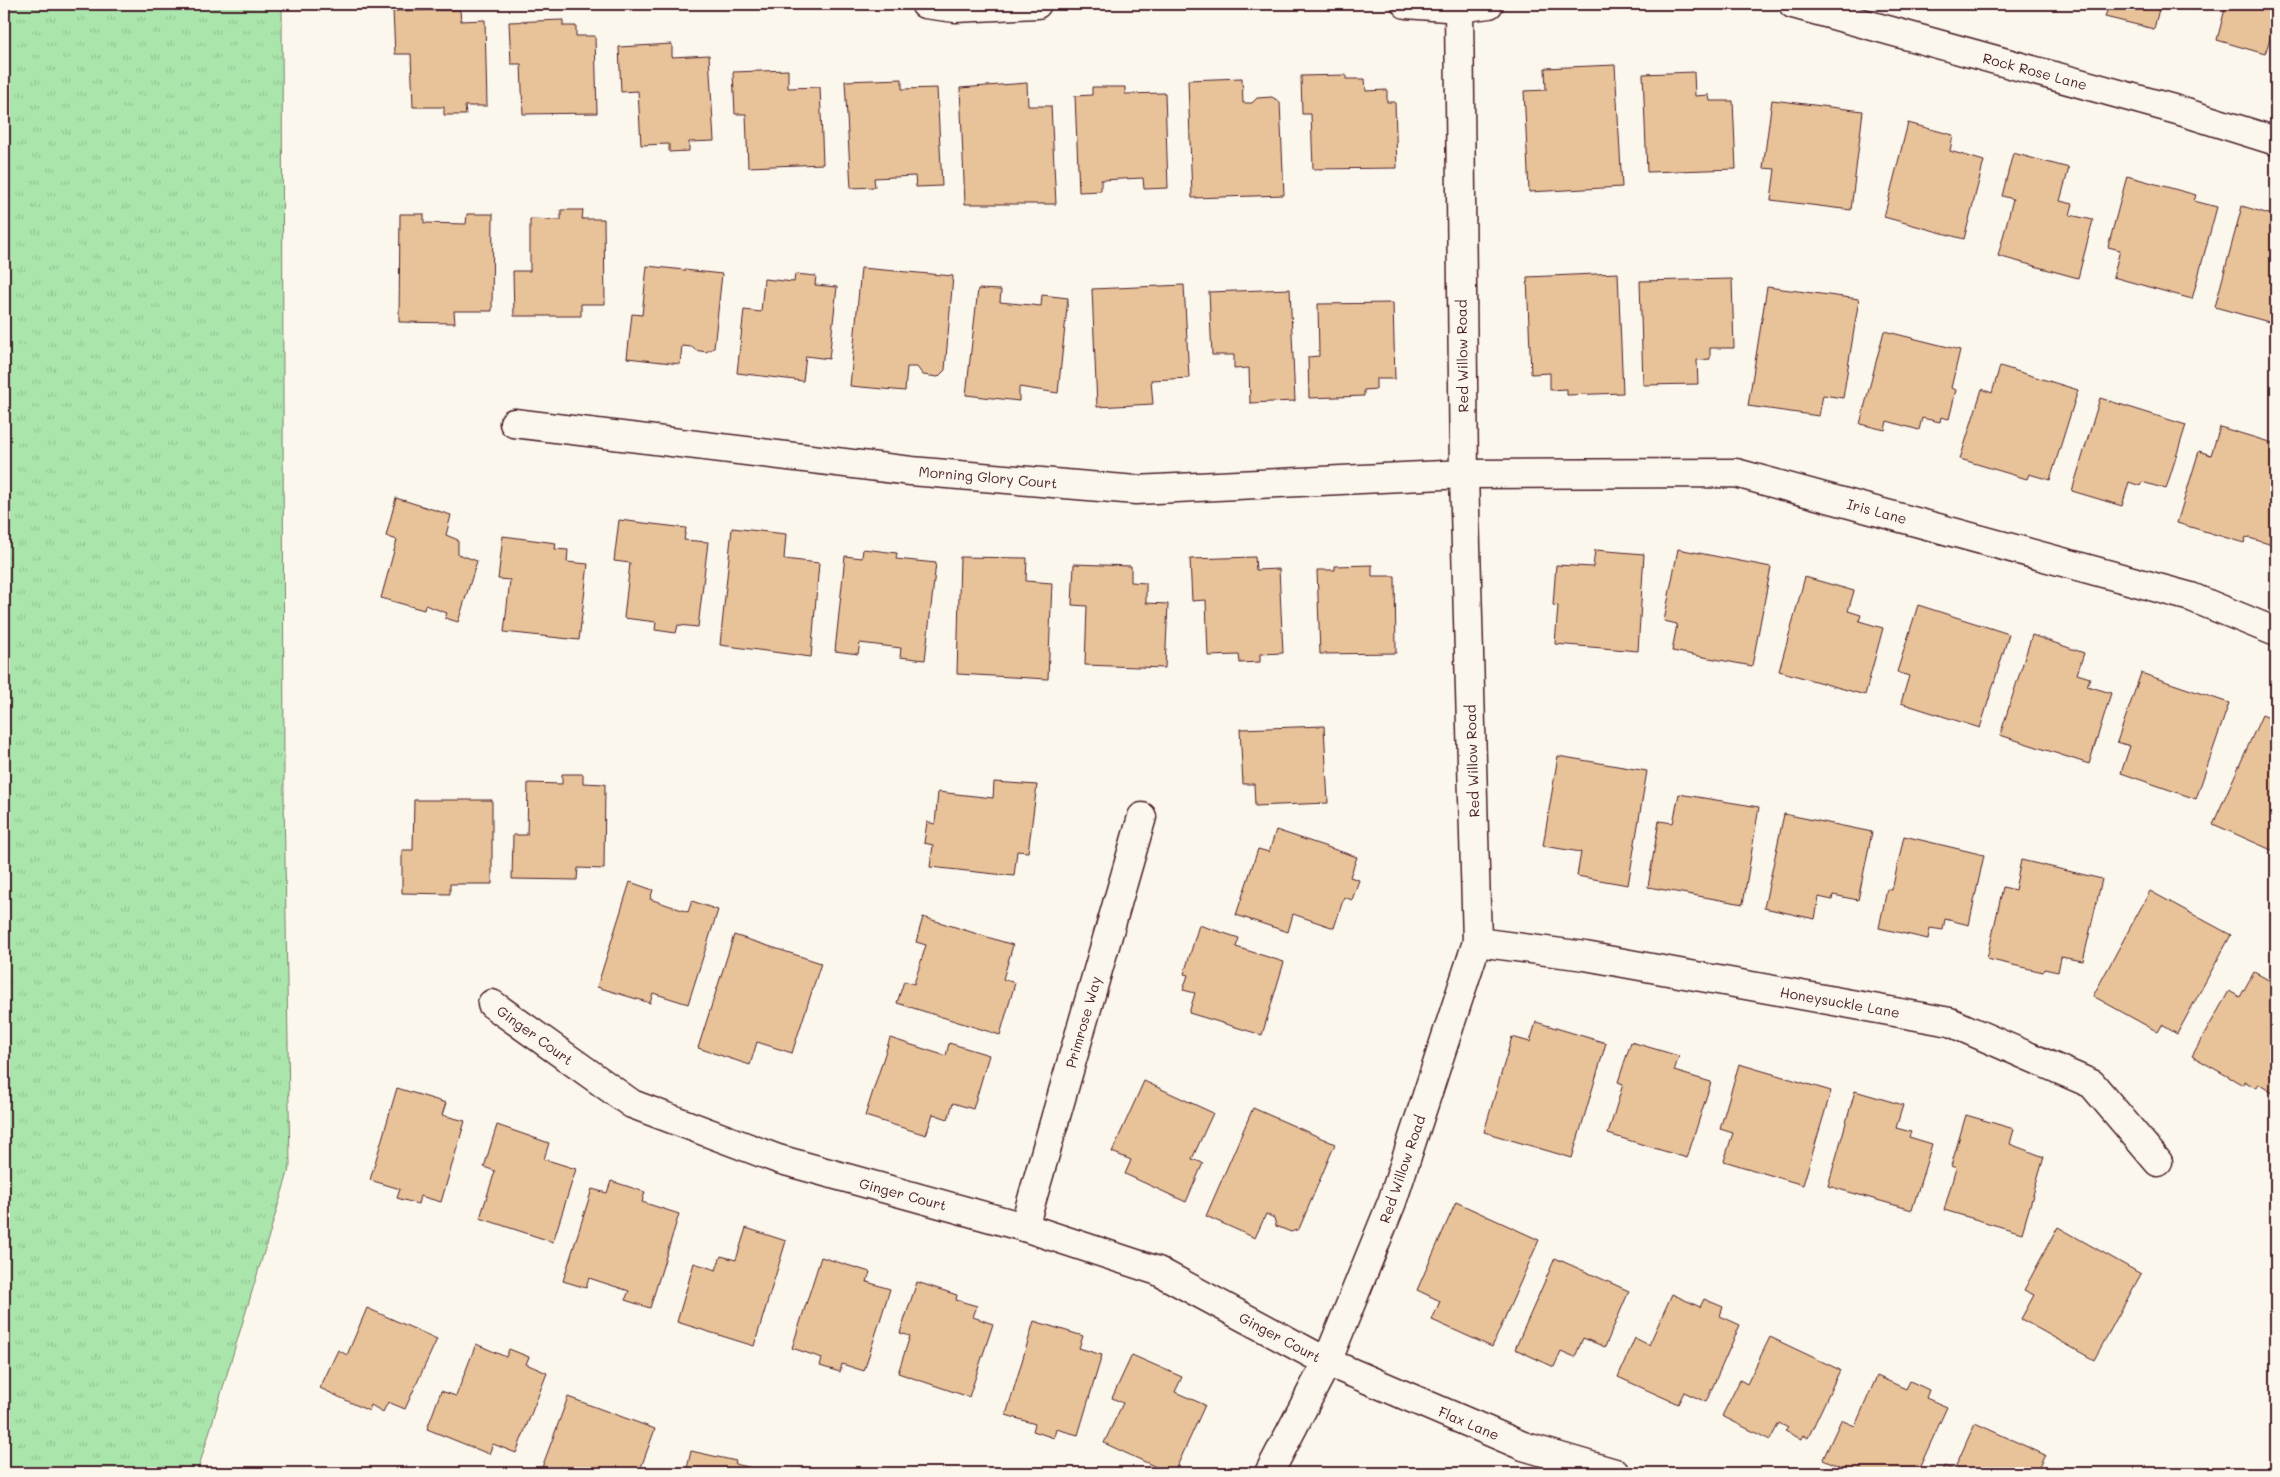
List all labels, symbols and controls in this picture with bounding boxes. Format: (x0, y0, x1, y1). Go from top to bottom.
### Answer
street label: Rock Rose Lane (1981, 48, 2089, 94)
street label: Red Willow Road (1452, 299, 1472, 413)
street label: Morning Glory Court (918, 461, 1058, 493)
street label: Iris Lane (1845, 494, 1909, 528)
street label: Red Willow Road (1461, 704, 1483, 818)
street label: Primrose Way (1061, 974, 1105, 1070)
street label: Honeysuckle Lane (1779, 982, 1901, 1022)
street label: Ginger Court (493, 1001, 577, 1069)
street label: Red Willow Road (1375, 1112, 1429, 1226)
street label: Ginger Court (857, 1173, 949, 1215)
street label: Ginger Court (1236, 1308, 1324, 1366)
street label: Flax Lane (1436, 1402, 1502, 1444)

